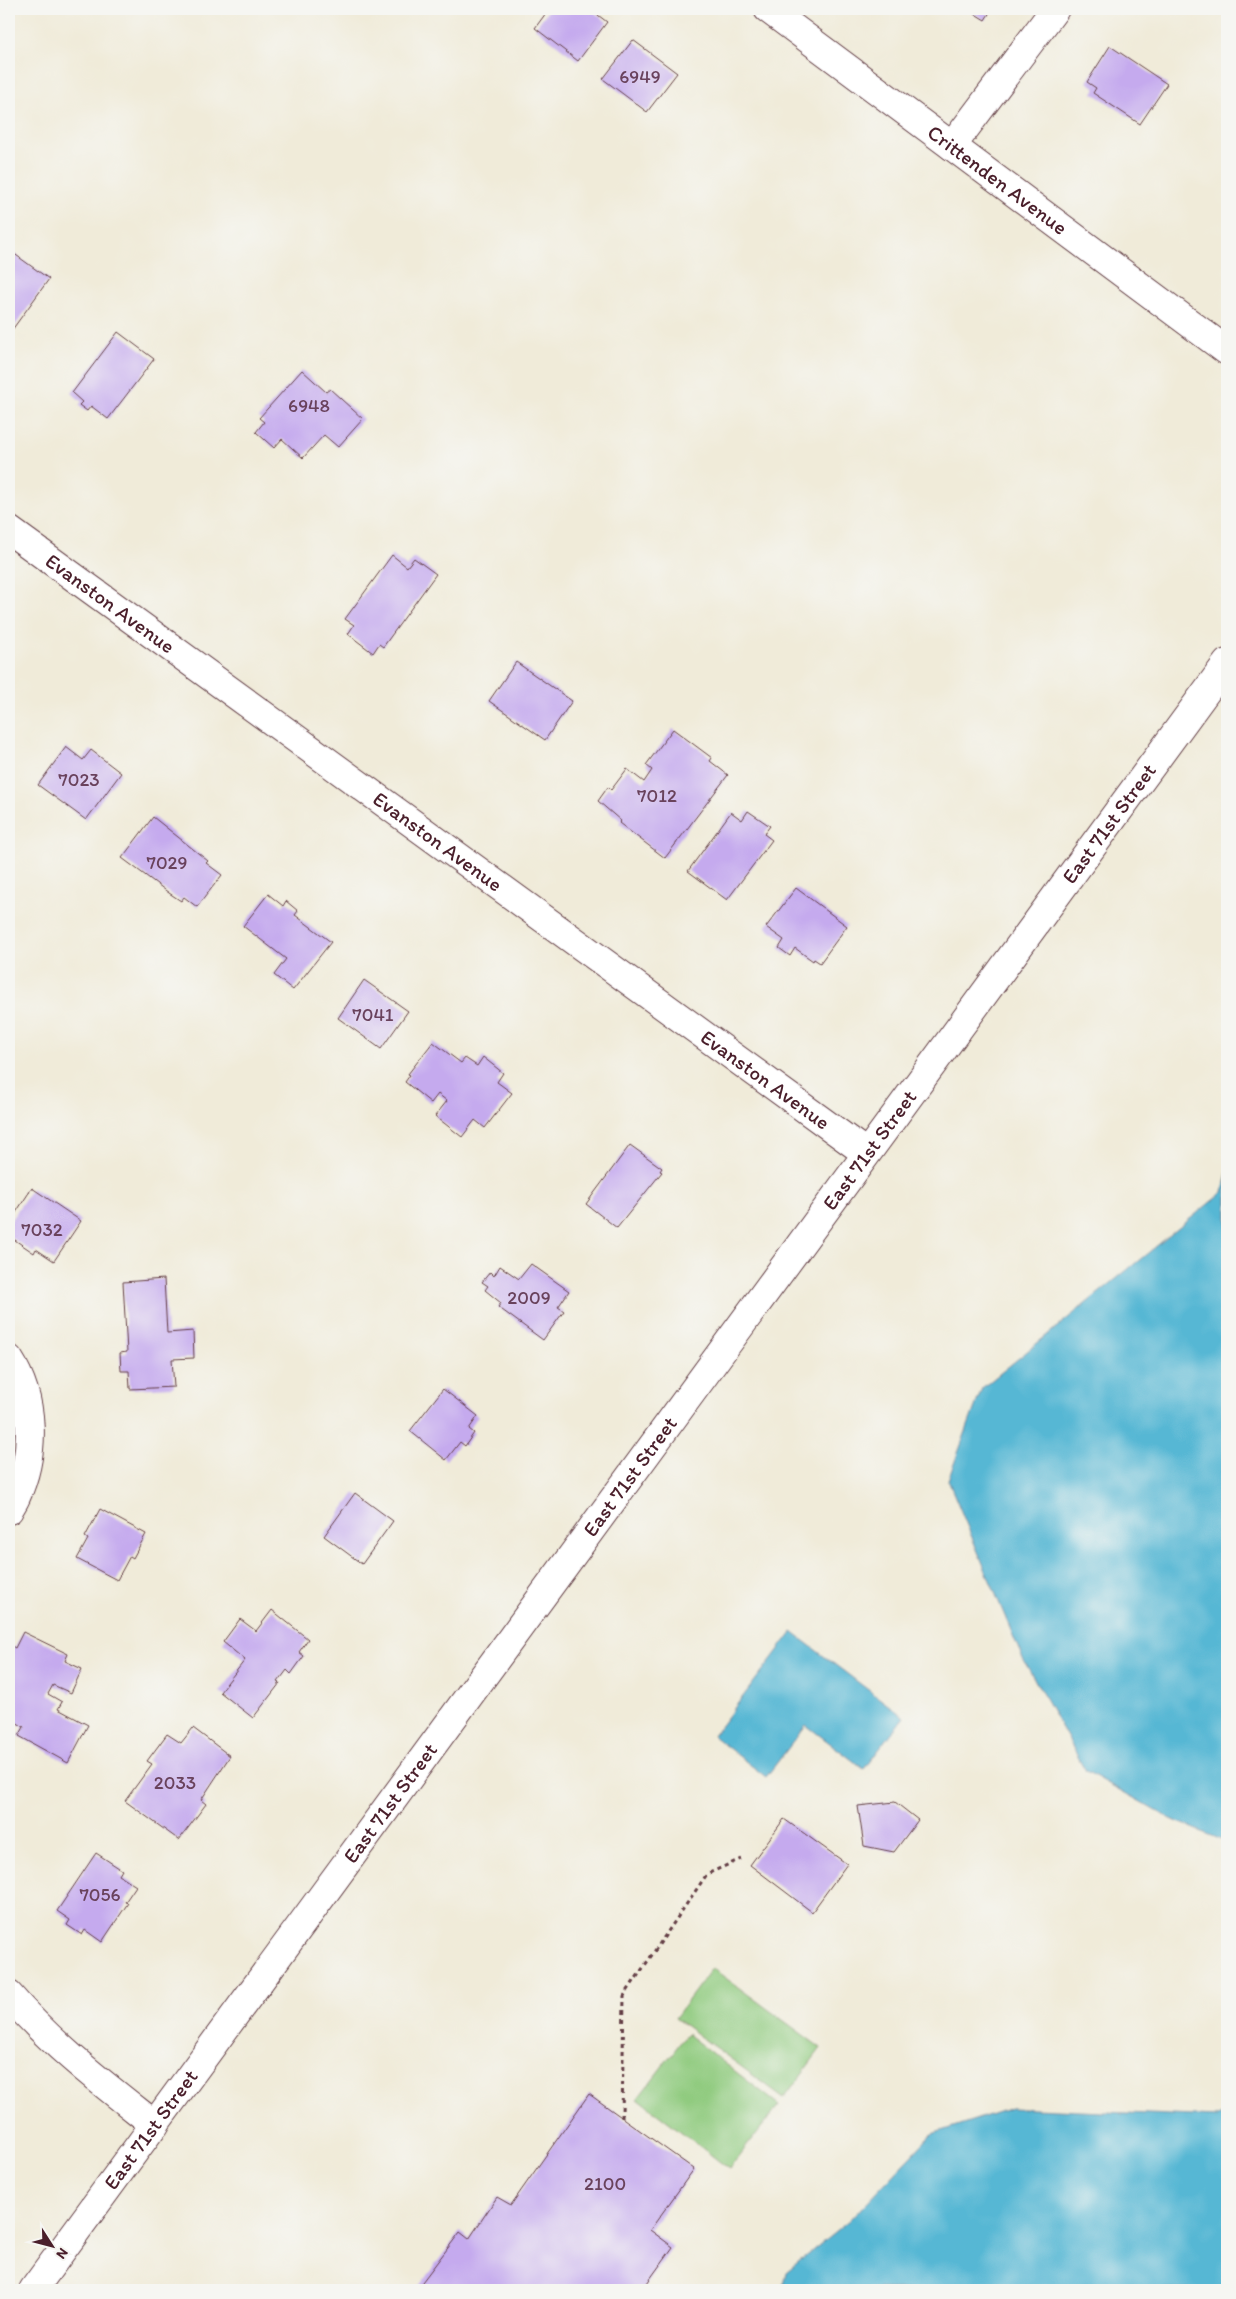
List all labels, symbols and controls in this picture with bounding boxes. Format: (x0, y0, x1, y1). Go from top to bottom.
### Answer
house number: 6949 (619, 65, 661, 88)
street label: Crittenden Avenue (923, 119, 1073, 240)
house number: 6948 (288, 394, 330, 417)
street label: Evanston Avenue (41, 548, 180, 658)
street label: East 71st Street (1057, 758, 1161, 888)
house number: 7023 (58, 768, 100, 791)
house number: 7012 (637, 784, 677, 807)
street label: Evanston Avenue (368, 786, 508, 897)
house number: 7029 (146, 851, 188, 874)
house number: 7041 (352, 1003, 394, 1026)
street label: Evanston Avenue (696, 1024, 835, 1135)
street label: East 71st Street (817, 1085, 922, 1215)
house number: 7032 (21, 1218, 63, 1241)
house number: 2009 (507, 1286, 551, 1309)
street label: East 71st Street (577, 1411, 682, 1541)
street label: East 71st Street (338, 1738, 442, 1868)
house number: 2033 (154, 1771, 196, 1794)
house number: 7056 (79, 1883, 121, 1906)
street label: East 71st Street (98, 2064, 203, 2194)
house number: 2100 (584, 2172, 626, 2195)
north arrow (28, 2222, 78, 2272)
text: N (52, 2245, 72, 2262)

